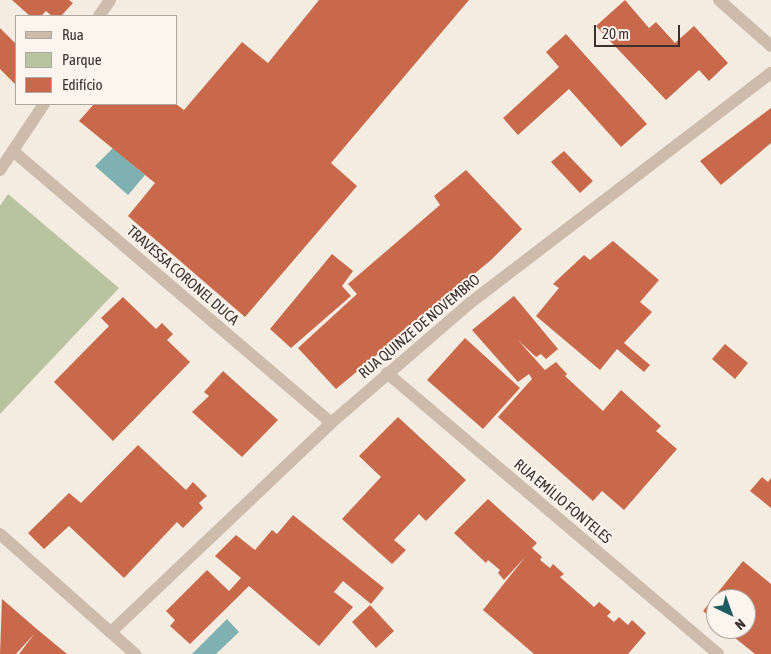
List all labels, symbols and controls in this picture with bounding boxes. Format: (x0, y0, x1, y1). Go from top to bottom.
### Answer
legend (15, 15, 178, 105)
scale bar (596, 15, 682, 47)
text: 20 m (602, 25, 629, 42)
text: Rua (62, 26, 84, 43)
text: Parque (62, 51, 102, 68)
text: Edifício (62, 76, 103, 93)
street label: TRAVESSA CORONEL DUCA (123, 221, 243, 329)
street label: RUA QUINZE DE NOVEMBRO (355, 270, 483, 382)
street label: RUA EMÍLIO FONTELES (511, 455, 615, 547)
north arrow (706, 589, 756, 639)
text: N (732, 616, 749, 633)

